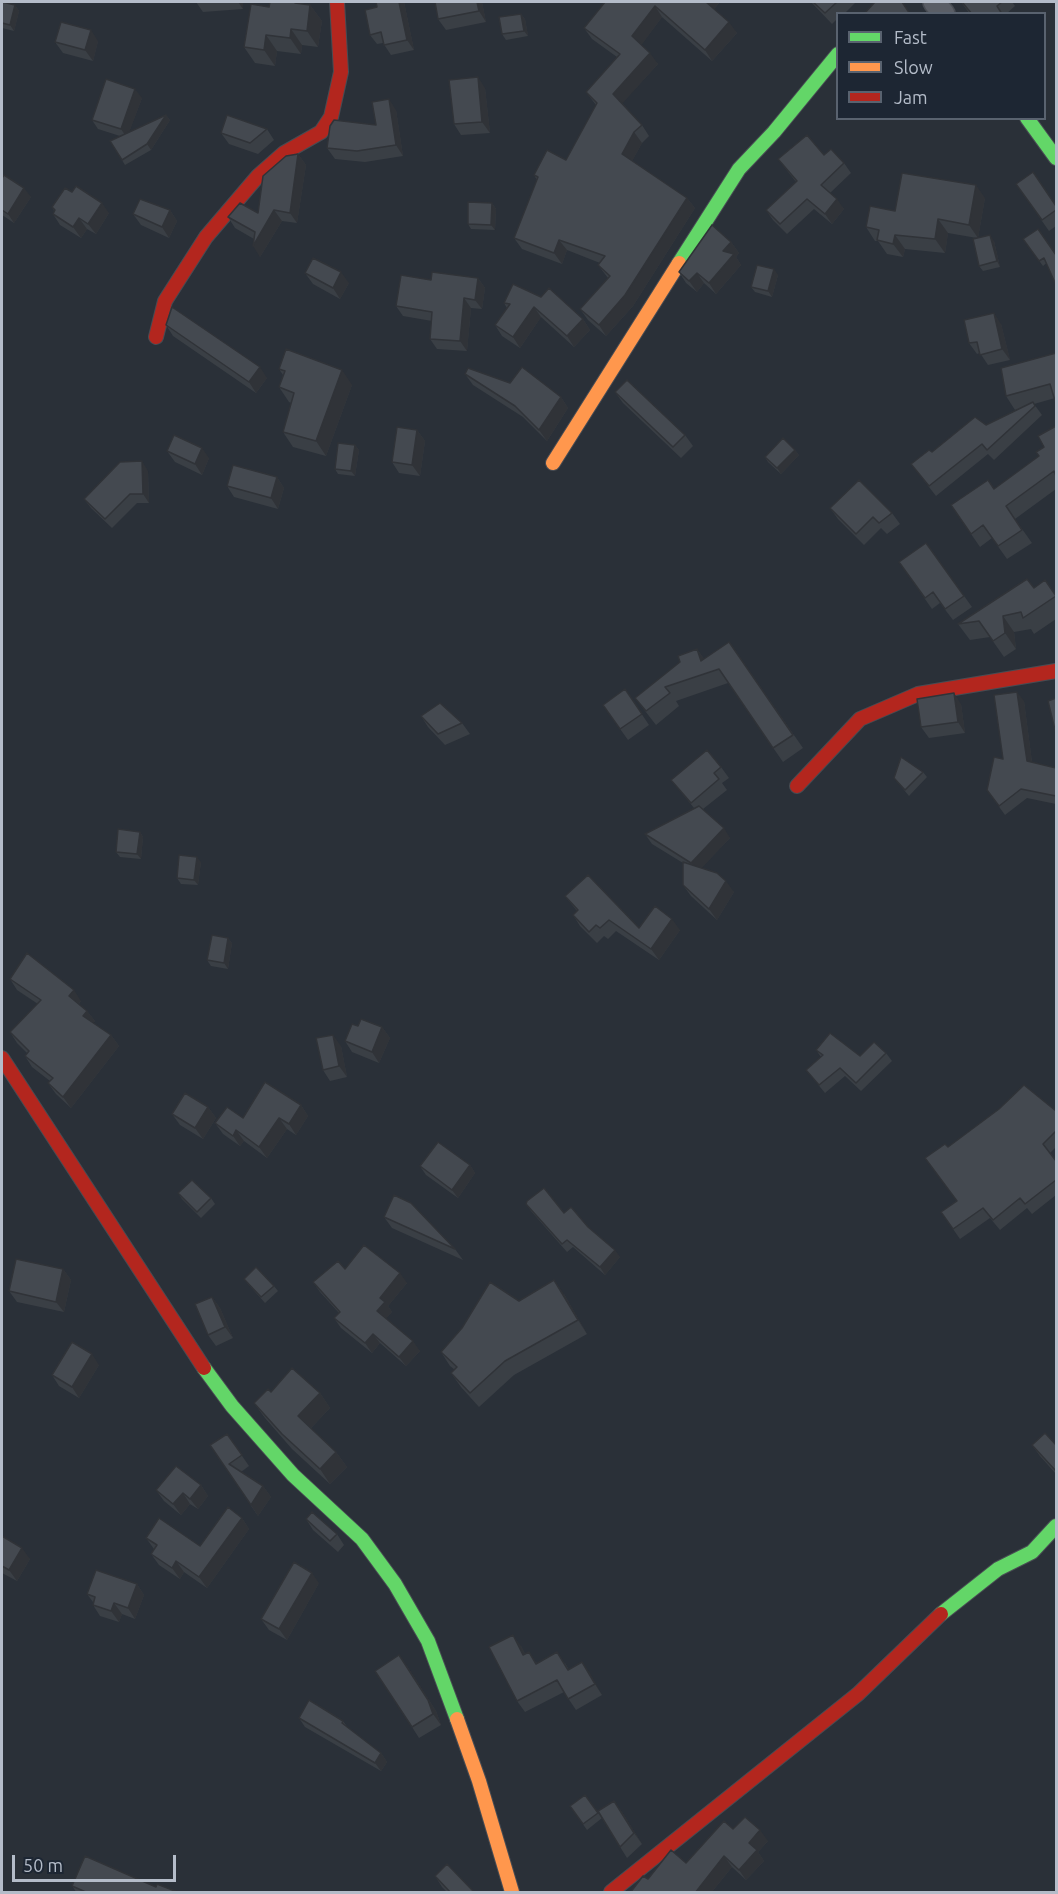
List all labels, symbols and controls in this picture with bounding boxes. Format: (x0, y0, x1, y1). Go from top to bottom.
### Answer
legend (836, 12, 1046, 120)
text: Fast (894, 27, 927, 47)
text: Slow (894, 57, 933, 77)
text: Jam (894, 87, 928, 107)
scale bar (15, 1843, 178, 1881)
text: 50 m (23, 1855, 63, 1875)

